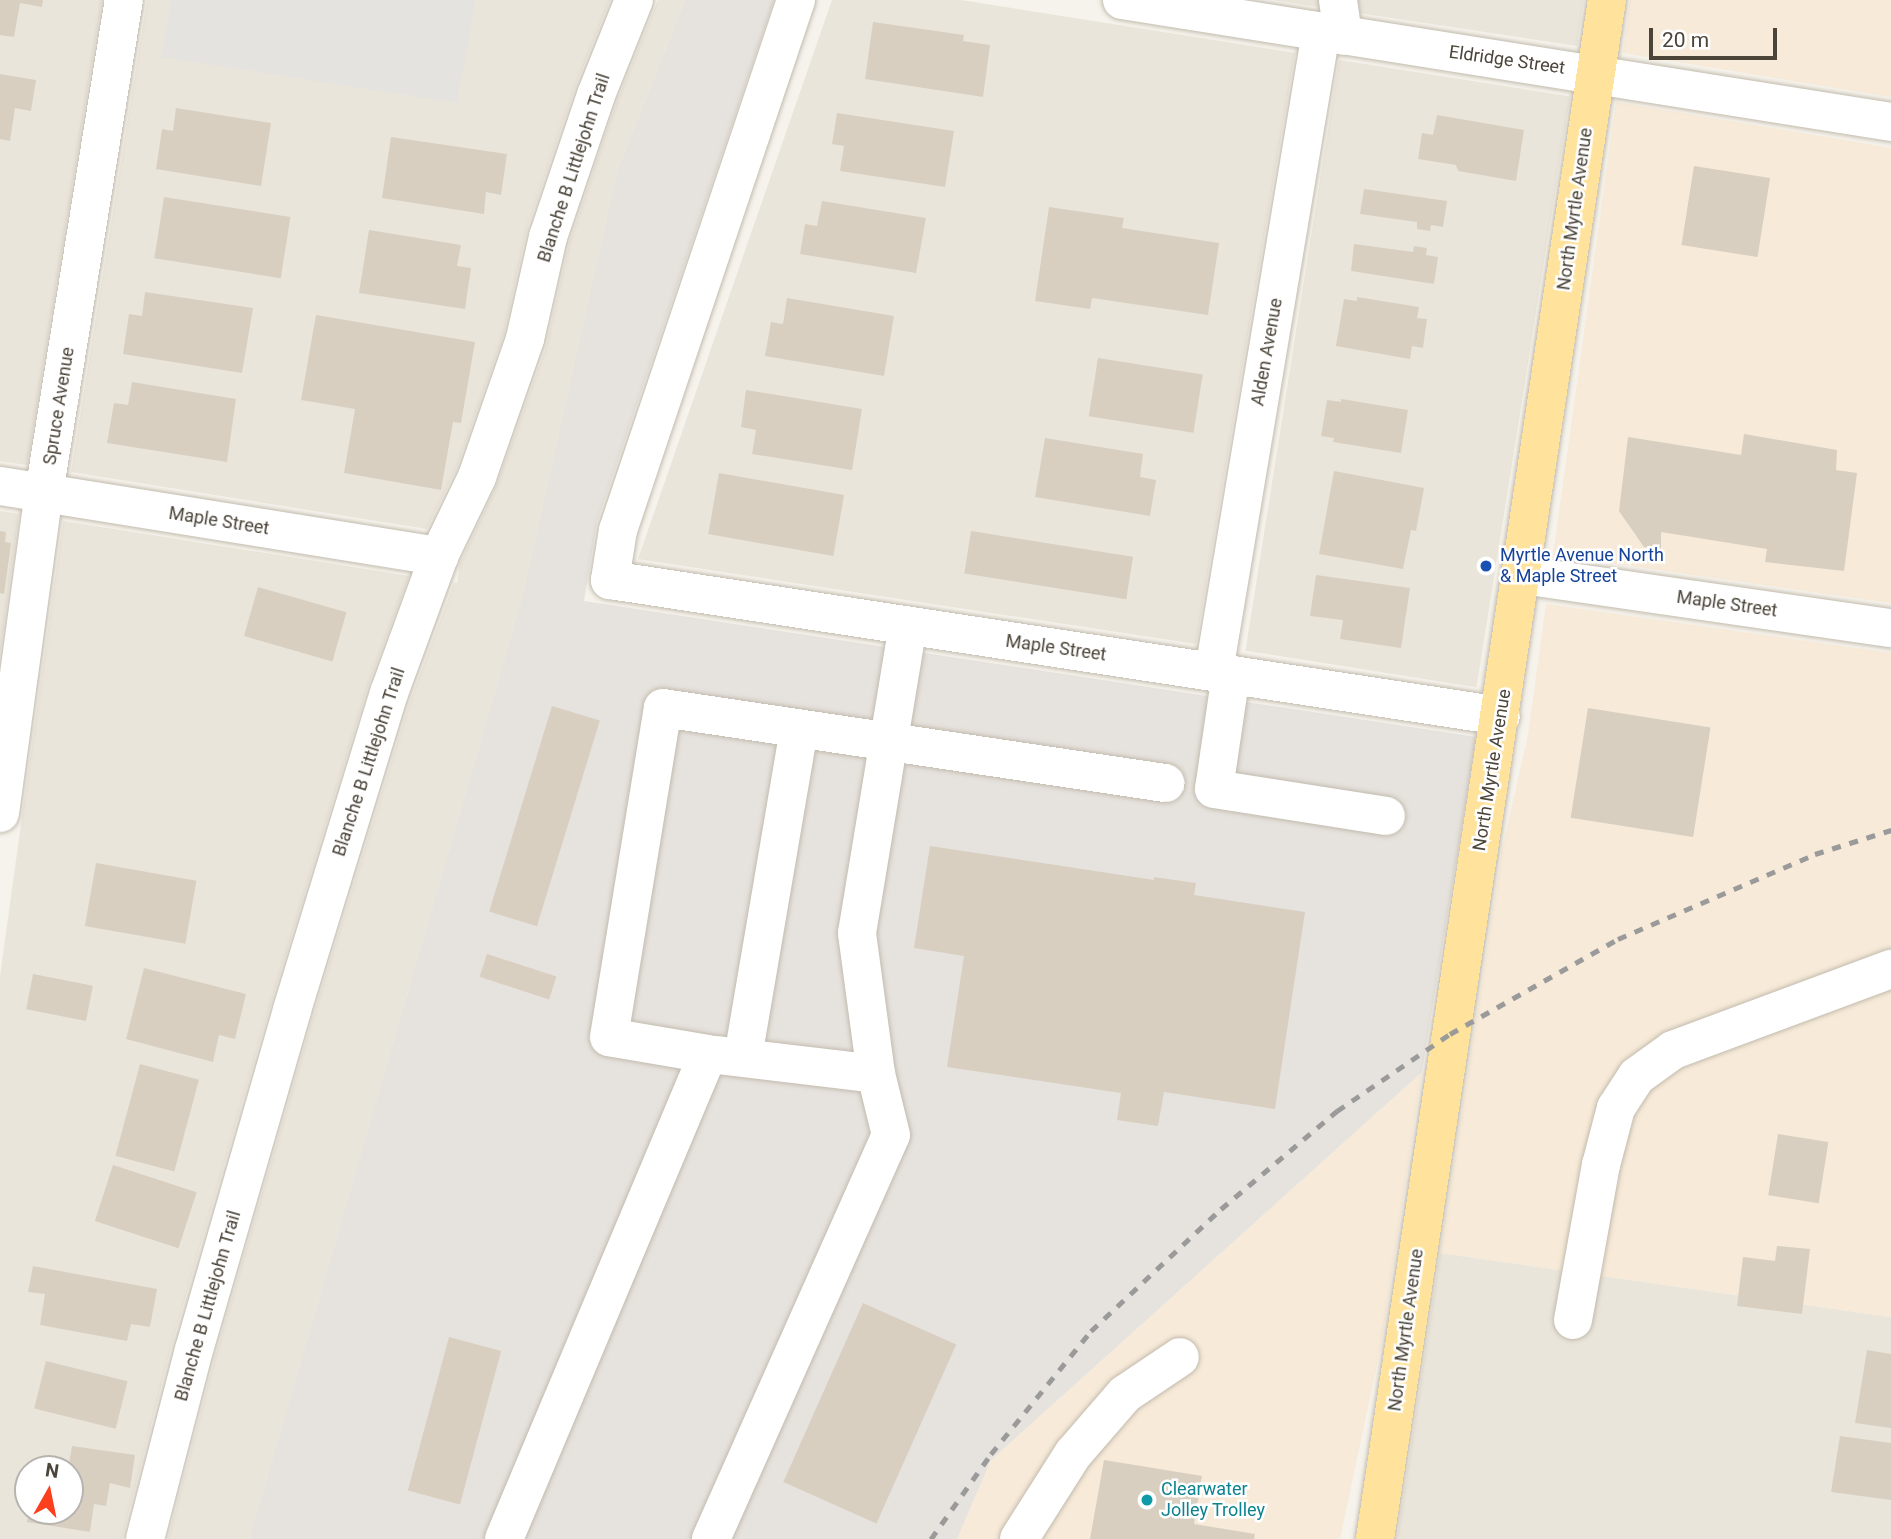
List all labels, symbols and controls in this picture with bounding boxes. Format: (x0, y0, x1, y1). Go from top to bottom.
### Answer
scale bar (1653, 14, 1781, 58)
text: 20 m (1662, 28, 1709, 52)
street label: Eldridge Street (1448, 41, 1566, 79)
street label: Blanche B Littlejohn Trail (533, 71, 615, 265)
street label: North Myrtle Avenue (1553, 126, 1597, 292)
street label: Alden Avenue (1247, 296, 1287, 408)
street label: Spruce Avenue (39, 345, 79, 467)
street label: Maple Street (167, 502, 271, 540)
place label: Myrtle Avenue North & Maple Street (1500, 545, 1664, 588)
marker: Myrtle Avenue North & Maple Street (1478, 558, 1494, 574)
street label: Maple Street (1675, 586, 1779, 622)
street label: Maple Street (1004, 630, 1108, 666)
street label: Blanche B Littlejohn Trail (328, 665, 410, 859)
street label: North Myrtle Avenue (1469, 687, 1515, 853)
street label: Blanche B Littlejohn Trail (170, 1208, 246, 1404)
street label: North Myrtle Avenue (1384, 1247, 1428, 1413)
north arrow (14, 1455, 84, 1525)
text: N (44, 1458, 60, 1483)
place label: Clearwater Jolley Trolley (1161, 1479, 1265, 1522)
marker: Clearwater Jolley Trolley (1139, 1492, 1155, 1508)

